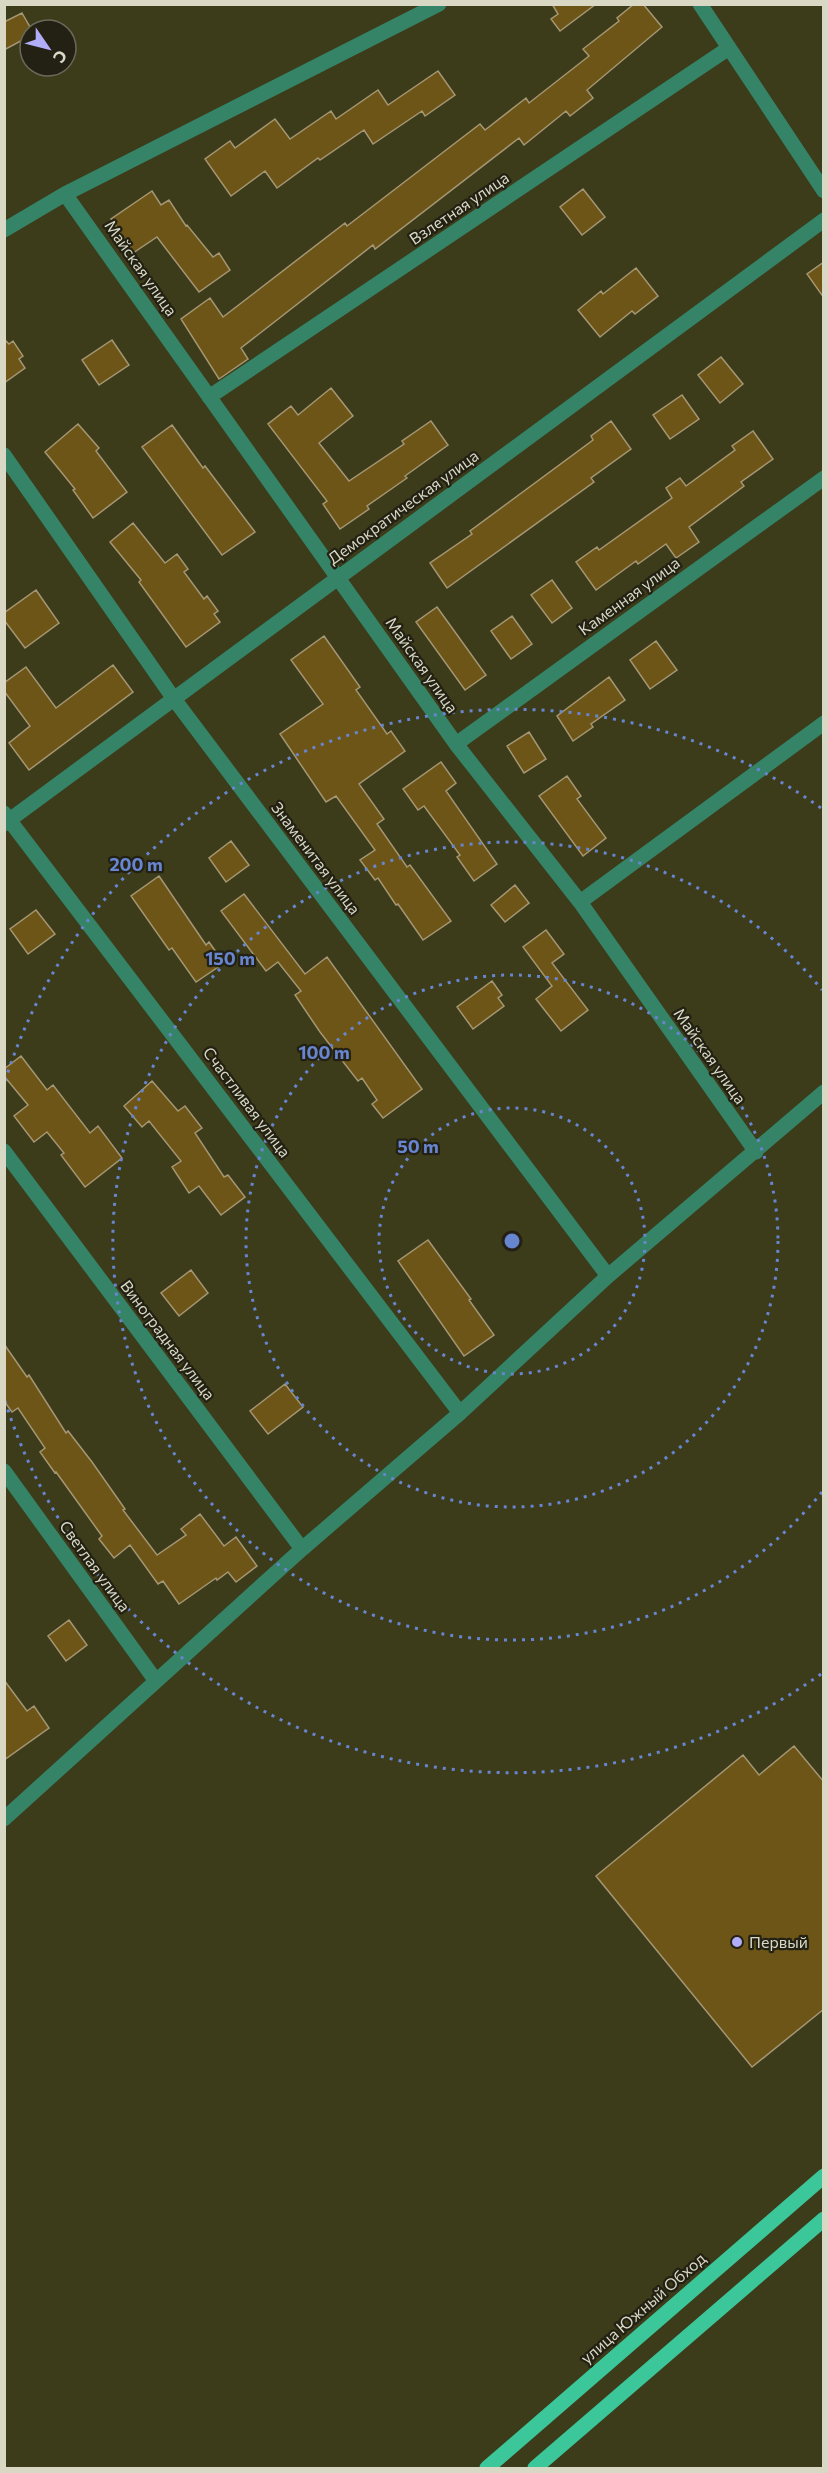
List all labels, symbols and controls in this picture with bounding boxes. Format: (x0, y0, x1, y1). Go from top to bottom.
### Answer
north arrow (18, 18, 78, 78)
text: С (50, 47, 72, 67)
street label: Взлетная улица (405, 167, 512, 248)
street label: Майская улица (101, 216, 182, 319)
street label: Демократическая улица (324, 445, 482, 568)
street label: Каменная улица (574, 552, 683, 639)
street label: Майская улица (382, 613, 463, 716)
street label: Знаменитая улица (268, 798, 365, 918)
text: 200 m (109, 853, 163, 875)
text: 150 m (205, 947, 255, 969)
street label: Майская улица (670, 1004, 751, 1107)
text: 100 m (298, 1041, 350, 1063)
street label: Счастливая улица (200, 1043, 295, 1161)
text: 50 m (397, 1135, 439, 1157)
centre of rings (502, 1231, 522, 1251)
street label: Виноградная улица (117, 1276, 220, 1403)
street label: Светлая улица (56, 1516, 135, 1615)
place label: Первый (749, 1932, 808, 1951)
marker: Первый (730, 1935, 744, 1949)
street label: улица Южный Обход (576, 2248, 709, 2367)

